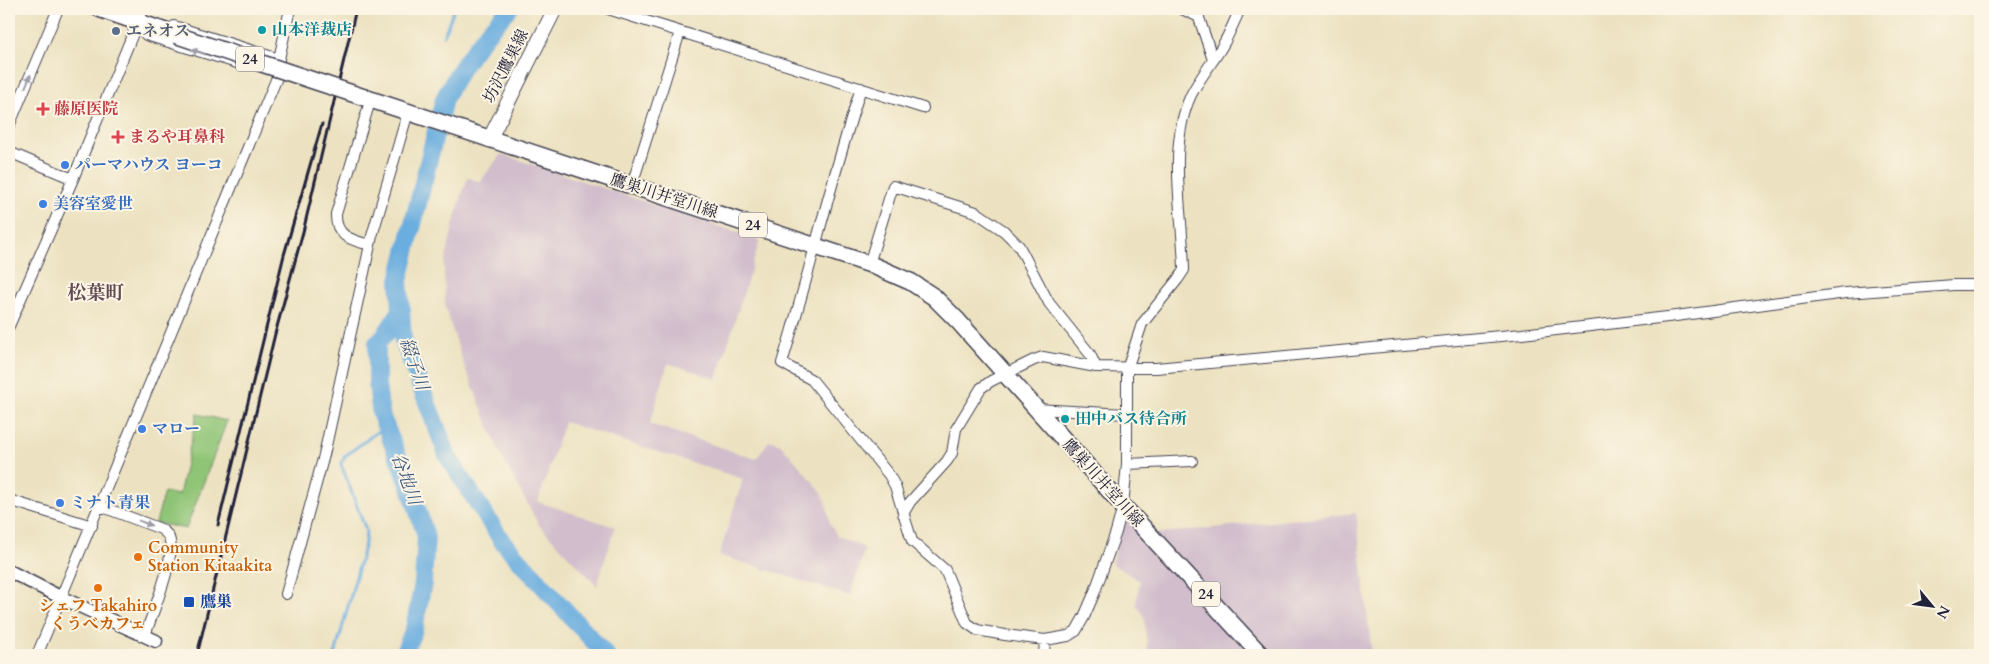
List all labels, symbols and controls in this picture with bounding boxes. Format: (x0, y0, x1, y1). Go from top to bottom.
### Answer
place label: 山本洋裁店 (272, 19, 352, 41)
place label: エネオス (126, 20, 190, 42)
marker: 山本洋裁店 (256, 24, 268, 36)
marker: エネオス (110, 25, 122, 37)
street label: 坊沢鷹巣線 (478, 25, 534, 107)
road number: 24 (236, 46, 264, 72)
one-way arrow (190, 47, 205, 55)
one-way arrow (24, 74, 32, 88)
place label: 藤原医院 (54, 98, 118, 120)
marker: 藤原医院 (36, 102, 50, 116)
place label: まるや耳鼻科 (129, 126, 226, 148)
marker: まるや耳鼻科 (111, 130, 125, 144)
place label: パーマハウス ヨーコ (75, 154, 223, 176)
marker: パーマハウス ヨーコ (59, 159, 71, 171)
street label: 鷹巣川井堂川線 (607, 168, 721, 224)
place label: 美容室愛世 (53, 193, 133, 215)
marker: 美容室愛世 (37, 198, 49, 210)
road number: 24 (739, 212, 767, 238)
district label: 松葉町 (67, 280, 125, 306)
water label: 綴子川 (393, 334, 435, 395)
place label: 田中バス待合所 (1075, 408, 1187, 430)
marker: 田中バス待合所 (1059, 413, 1071, 425)
place label: マロー (152, 418, 200, 440)
marker: マロー (136, 423, 148, 435)
street label: 鷹巣川井堂川線 (1057, 434, 1149, 532)
water label: 谷地川 (385, 449, 428, 511)
place label: ミナト青果 (70, 492, 150, 514)
marker: ミナト青果 (54, 497, 66, 509)
one-way arrow (138, 520, 153, 528)
place label: Community Station Kitaakita (148, 537, 272, 577)
marker: Community Station Kitaakita (132, 551, 144, 563)
marker: シェフ Takahiro くうべカフェ (92, 582, 104, 594)
road number: 24 (1192, 582, 1220, 606)
north arrow (1906, 582, 1956, 632)
place label: 鷹巣 (200, 591, 232, 613)
place label: シェフ Takahiro くうべカフェ (39, 595, 157, 635)
marker: 鷹巣 (182, 595, 196, 609)
text: N (1932, 602, 1954, 622)

